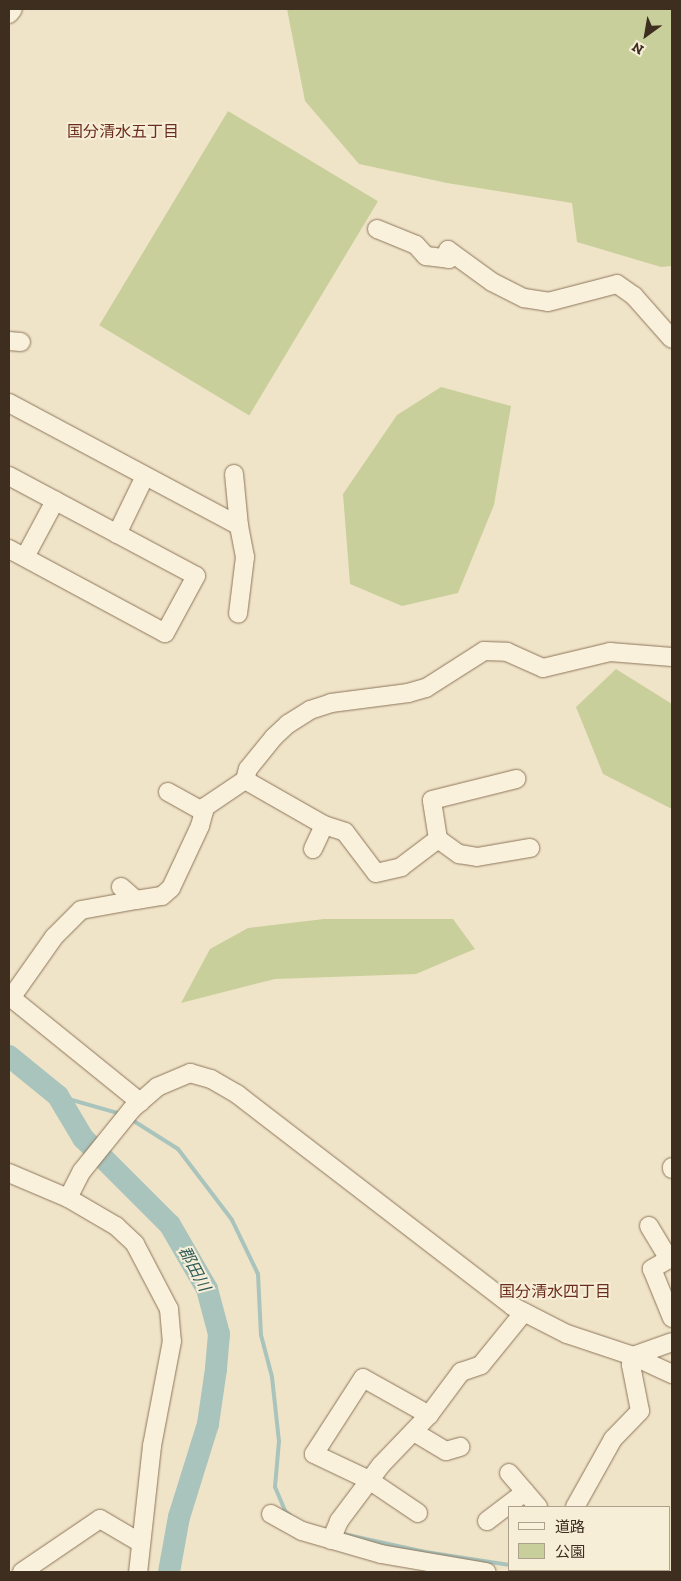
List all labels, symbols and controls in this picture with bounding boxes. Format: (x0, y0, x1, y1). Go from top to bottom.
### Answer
north arrow (621, 10, 671, 60)
text: N (629, 38, 647, 58)
district label: 国分清水五丁目 (67, 122, 179, 142)
water label: 郡田川 (174, 1243, 214, 1295)
district label: 国分清水四丁目 (499, 1282, 611, 1302)
legend (508, 1506, 671, 1571)
text: 道路 (555, 1518, 585, 1536)
text: 公園 (555, 1543, 585, 1561)

